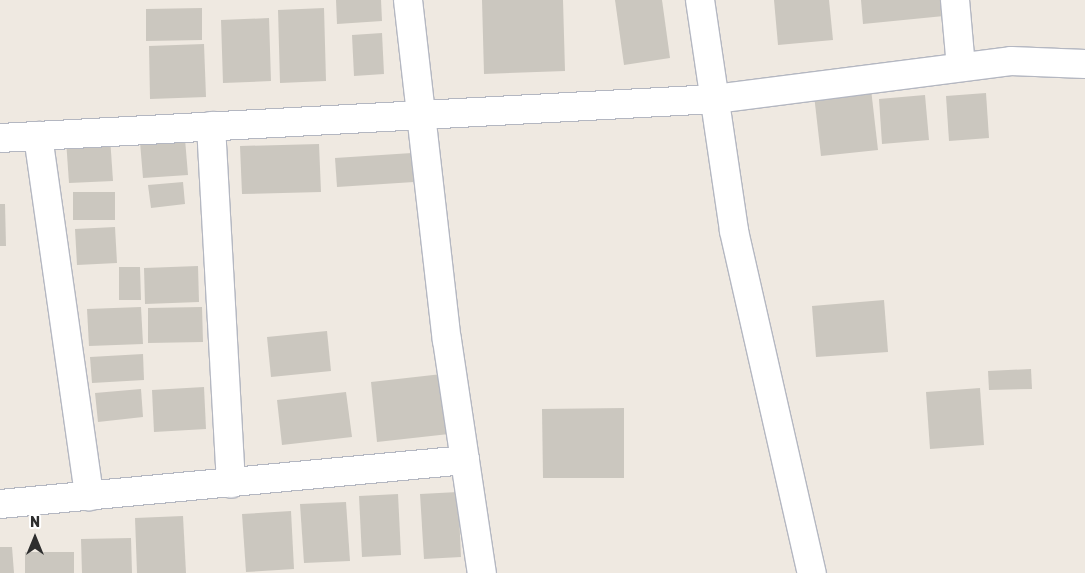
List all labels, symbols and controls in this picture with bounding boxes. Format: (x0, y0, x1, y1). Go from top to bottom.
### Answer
north arrow (10, 513, 60, 563)
text: N (30, 514, 40, 531)

